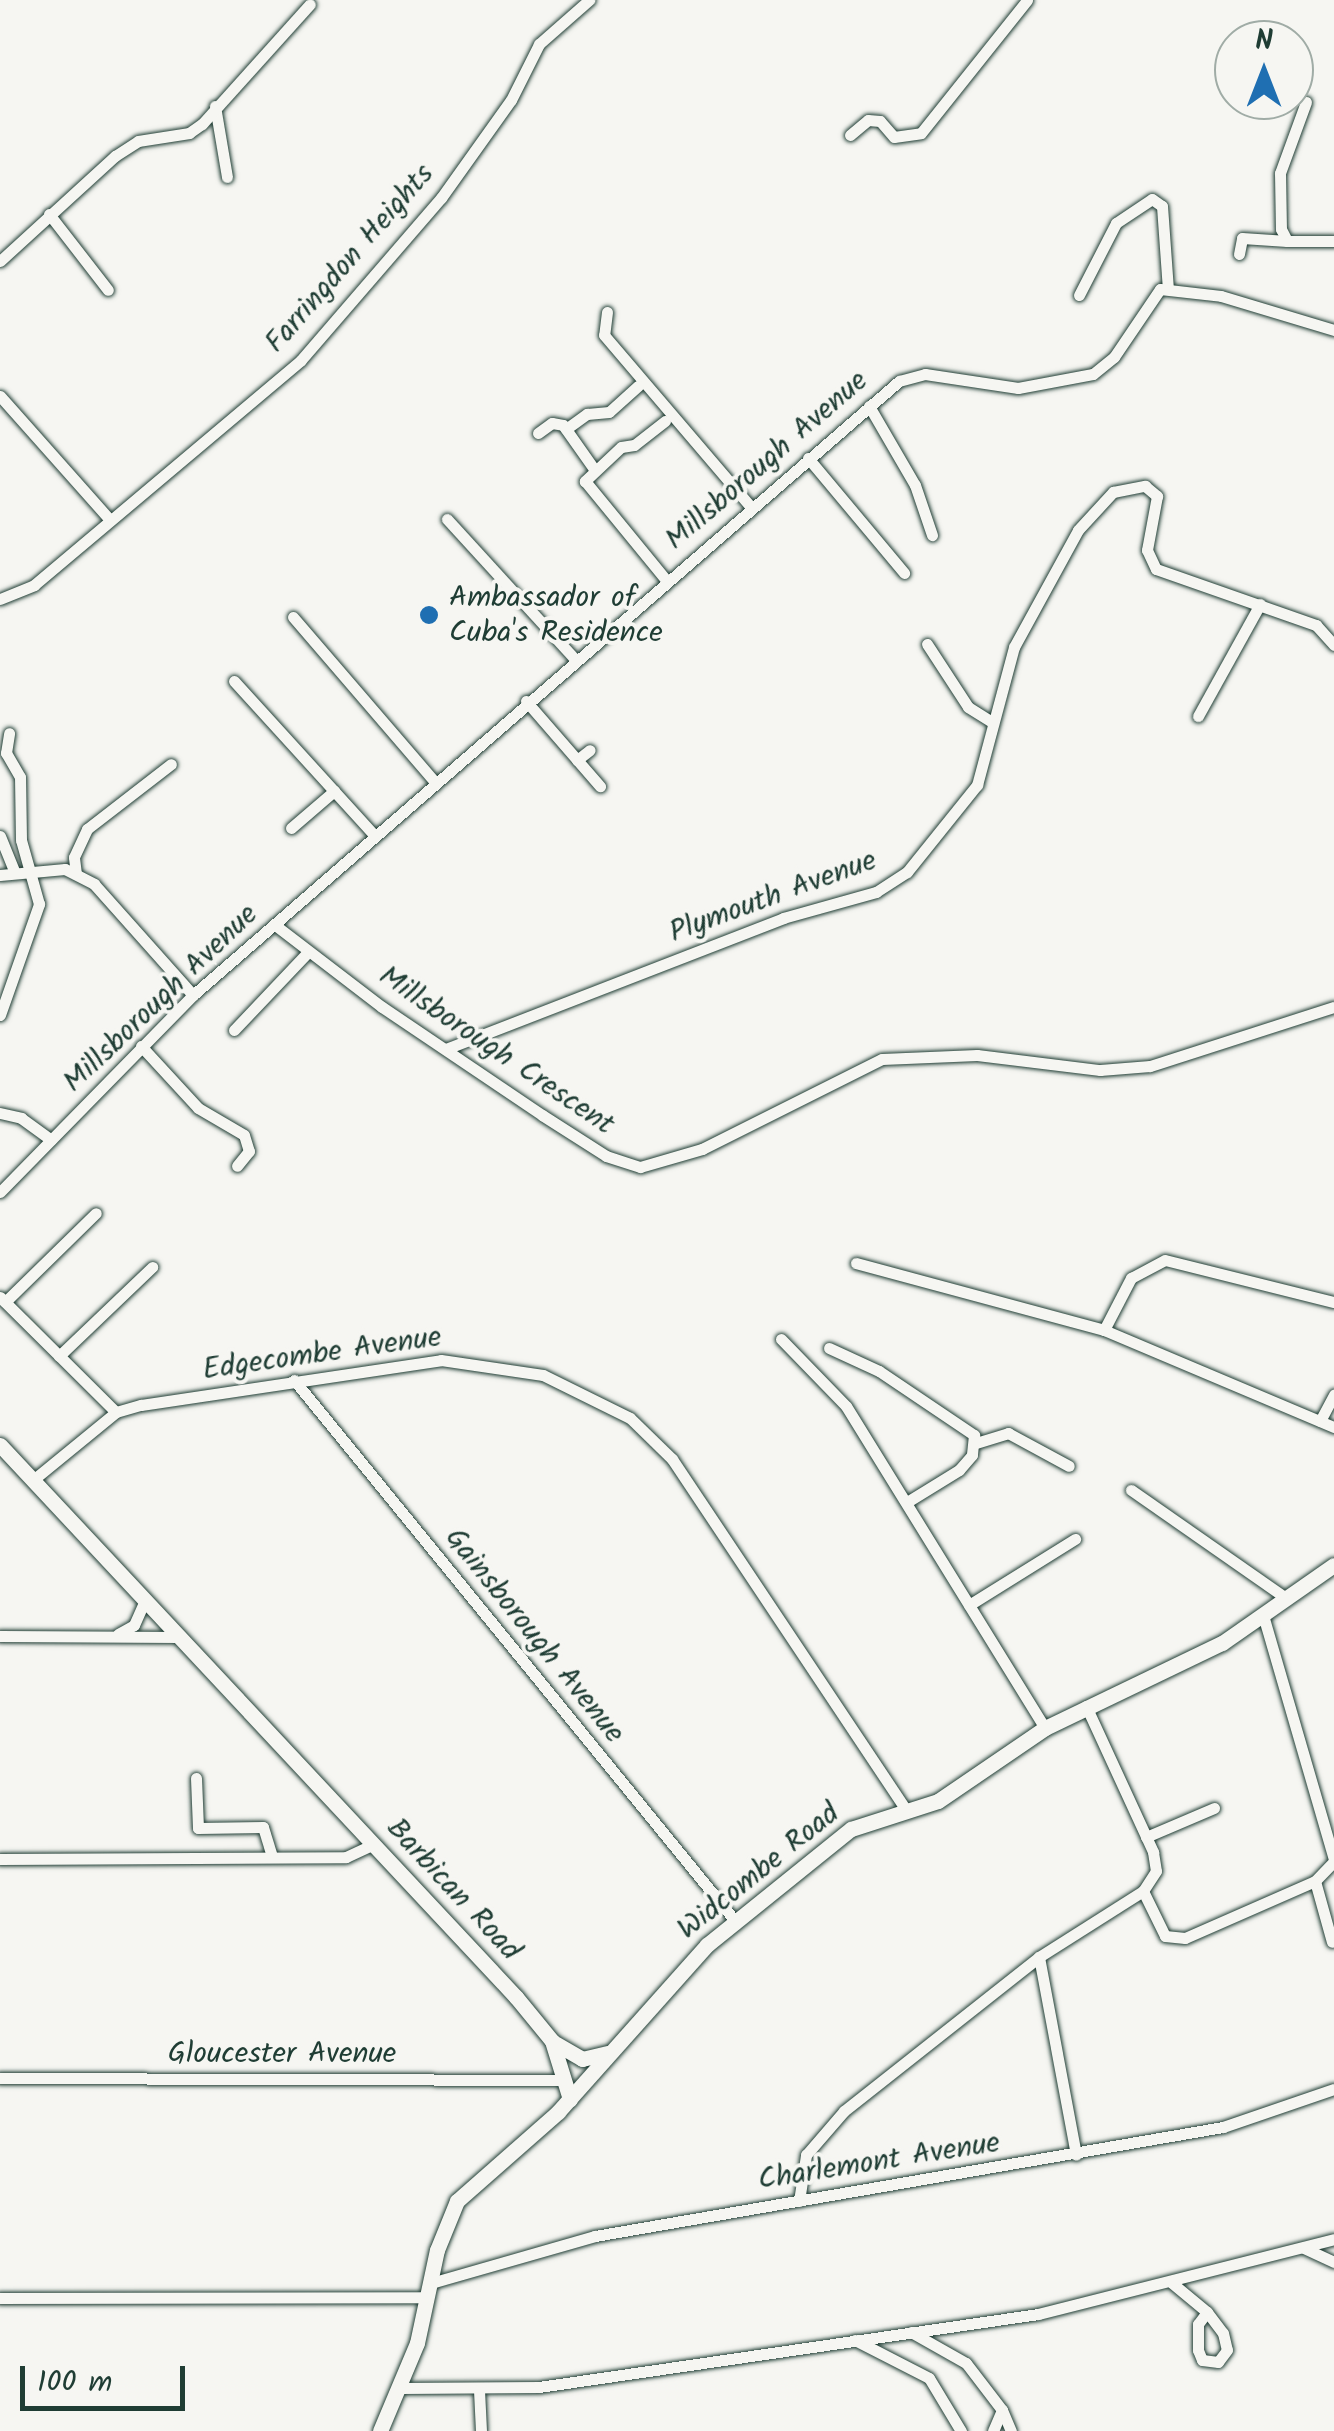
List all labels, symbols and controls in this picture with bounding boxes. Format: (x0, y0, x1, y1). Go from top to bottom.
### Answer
text: N (1255, 19, 1273, 64)
north arrow (1214, 20, 1314, 120)
street label: Farringdon Heights (258, 157, 442, 361)
street label: Millsborough Avenue (658, 363, 876, 559)
place label: Ambassador of Cuba's Residence (449, 580, 663, 650)
marker: Ambassador of Cuba's Residence (418, 604, 440, 626)
street label: Plymouth Avenue (665, 843, 881, 951)
street label: Millsborough Avenue (56, 897, 266, 1101)
street label: Millsborough Crescent (371, 959, 621, 1143)
street label: Edgecombe Avenue (200, 1319, 444, 1389)
street label: Gainsborough Avenue (436, 1521, 632, 1751)
street label: Widcombe Road (671, 1796, 847, 1948)
street label: Barbican Road (378, 1811, 528, 1969)
street label: Gloucester Avenue (168, 2036, 396, 2072)
street label: Charlemont Avenue (756, 2125, 1002, 2199)
scale bar (25, 2346, 190, 2408)
text: 100 m (37, 2359, 112, 2407)

